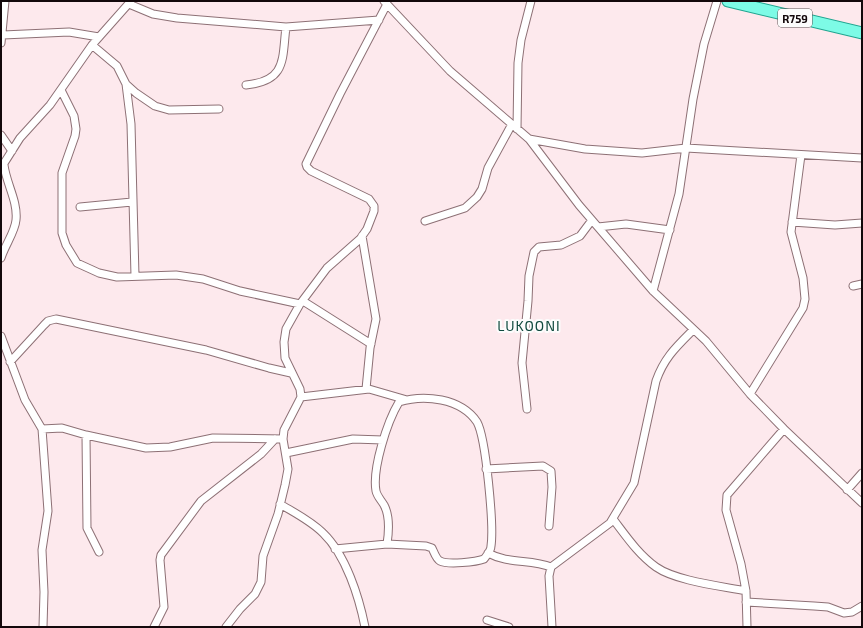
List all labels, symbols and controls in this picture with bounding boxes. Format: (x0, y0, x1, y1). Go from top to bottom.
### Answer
road number: R759 (778, 9, 812, 27)
district label: LUKOONI (497, 317, 561, 334)

